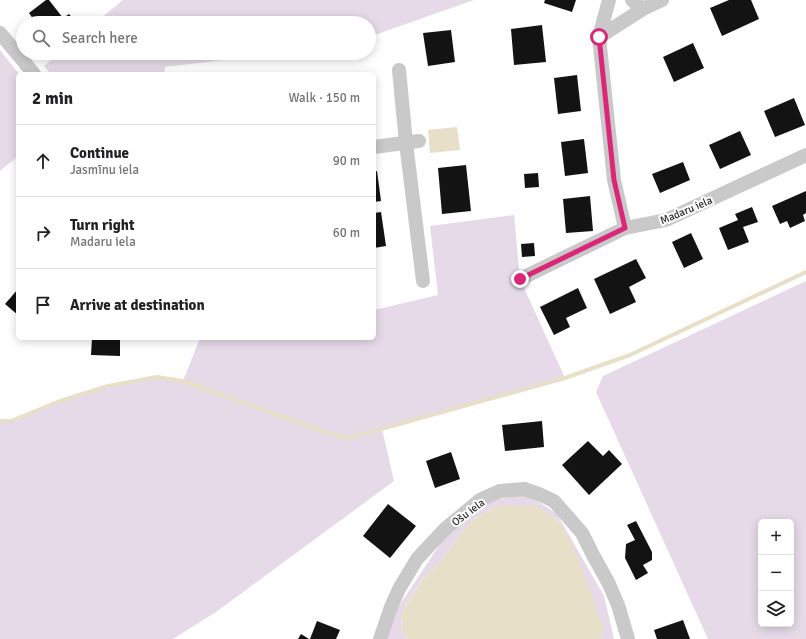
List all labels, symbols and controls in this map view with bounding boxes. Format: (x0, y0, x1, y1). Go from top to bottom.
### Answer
search box (16, 16, 376, 60)
icon: search (30, 27, 52, 49)
route start (590, 28, 608, 46)
text: Search here (62, 29, 138, 47)
text: 2 min (32, 88, 73, 109)
text: Walk · 150 m (289, 90, 360, 106)
text: Continue (70, 144, 129, 162)
icon: ahead (32, 150, 54, 172)
text: 90 m (333, 153, 360, 169)
text: Jasmīnu iela (70, 162, 139, 178)
street label: Madaru iela (658, 193, 715, 227)
text: Turn right (70, 216, 135, 234)
icon: right (32, 222, 54, 244)
text: 60 m (333, 225, 360, 241)
text: Madaru iela (70, 234, 136, 250)
route end (511, 270, 529, 288)
icon: arrive (32, 294, 54, 316)
text: Arrive at destination (70, 296, 205, 314)
street label: Ošu iela (449, 496, 488, 529)
map controls (758, 519, 794, 627)
button: + (758, 519, 794, 555)
button: − (758, 555, 794, 591)
button: layers (758, 591, 794, 627)

